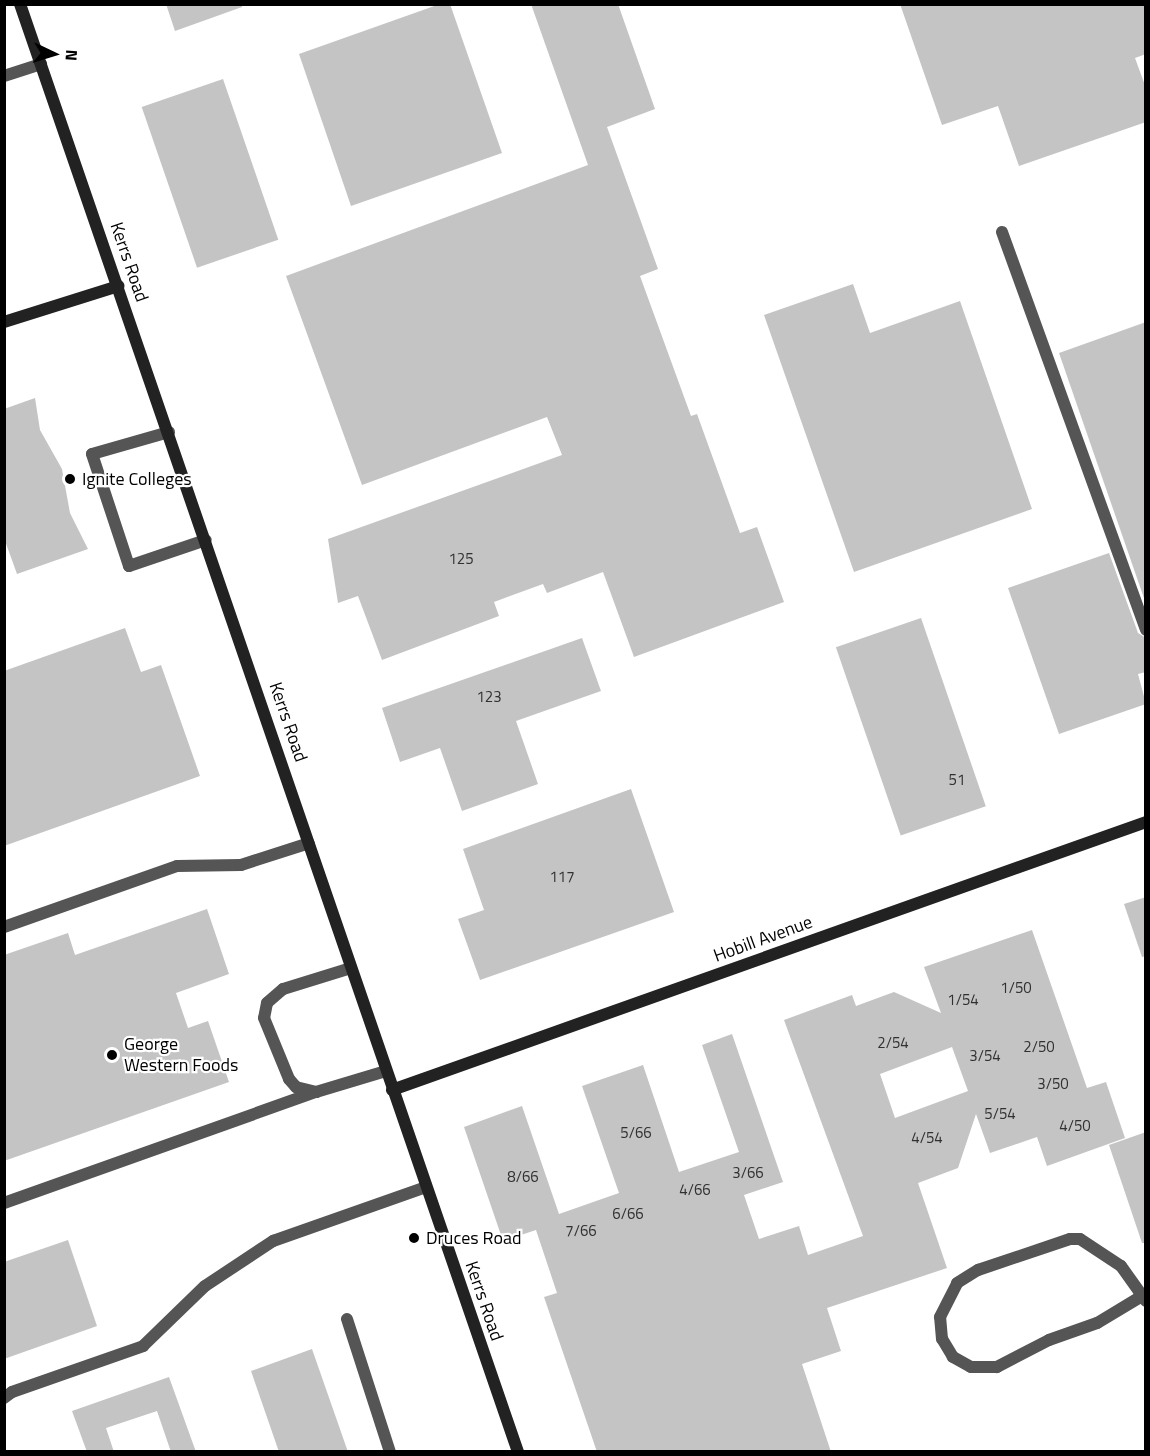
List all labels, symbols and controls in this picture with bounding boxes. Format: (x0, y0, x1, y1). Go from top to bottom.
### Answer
north arrow (24, 24, 84, 84)
text: N (60, 49, 84, 62)
street label: Kerrs Road (105, 219, 153, 305)
place label: Ignite Colleges (82, 468, 192, 490)
marker: Ignite Colleges (63, 472, 77, 486)
house number: 125 (448, 550, 474, 568)
street label: Kerrs Road (264, 679, 312, 765)
house number: 123 (476, 688, 502, 706)
house number: 51 (949, 771, 965, 789)
house number: 117 (549, 868, 575, 886)
street label: Hobill Avenue (711, 911, 815, 967)
house number: 1/50 (1000, 979, 1032, 997)
house number: 1/54 (947, 991, 979, 1009)
place label: George Western Foods (124, 1034, 238, 1076)
house number: 2/54 (877, 1034, 909, 1052)
house number: 2/50 (1023, 1038, 1055, 1056)
house number: 3/54 (969, 1047, 1001, 1065)
marker: George Western Foods (105, 1048, 119, 1062)
house number: 3/50 (1037, 1075, 1069, 1093)
house number: 5/54 (984, 1105, 1016, 1123)
house number: 4/50 (1059, 1117, 1091, 1135)
house number: 5/66 (620, 1124, 652, 1142)
house number: 4/54 (911, 1129, 943, 1147)
house number: 3/66 (732, 1164, 764, 1182)
house number: 8/66 (507, 1168, 539, 1186)
house number: 4/66 (679, 1181, 711, 1199)
house number: 6/66 (612, 1205, 644, 1223)
house number: 7/66 (565, 1222, 597, 1240)
place label: Druces Road (426, 1227, 522, 1249)
marker: Druces Road (407, 1231, 421, 1245)
street label: Kerrs Road (460, 1258, 508, 1344)

